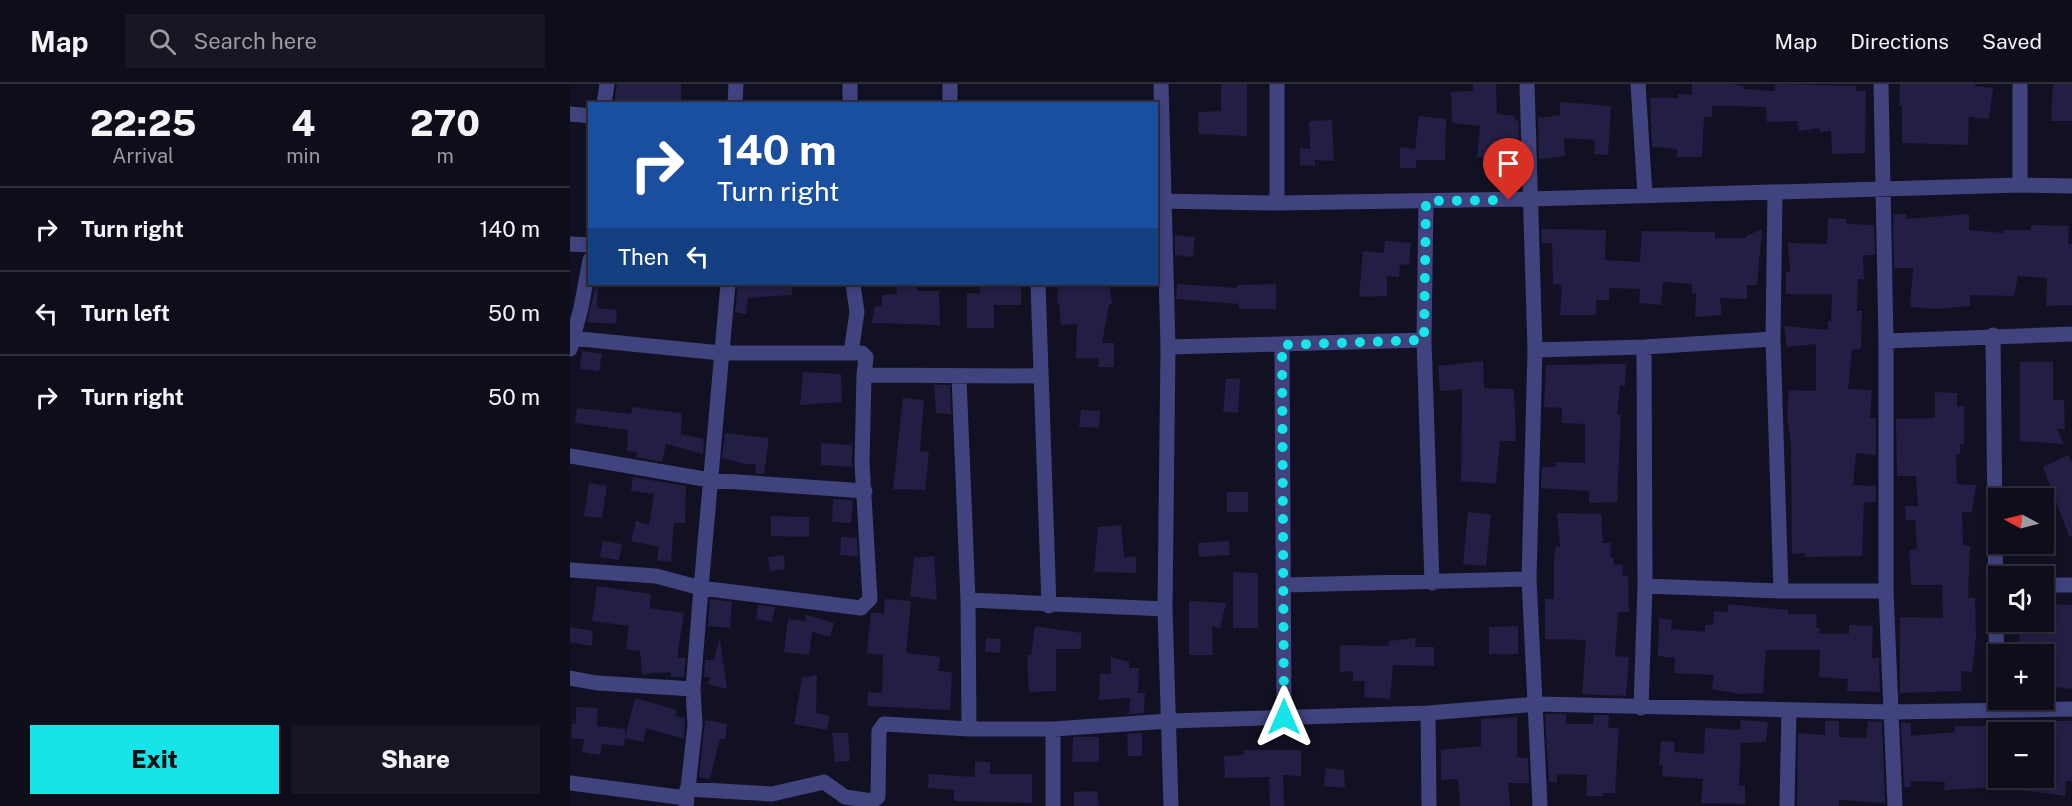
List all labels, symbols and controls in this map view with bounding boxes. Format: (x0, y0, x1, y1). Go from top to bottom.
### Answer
search box (125, 14, 545, 68)
text: Map (30, 25, 89, 58)
icon: search (146, 25, 179, 58)
text: Search here (194, 28, 317, 54)
text: Map (1775, 29, 1817, 54)
text: Directions (1850, 29, 1949, 54)
text: Saved (1982, 29, 2042, 54)
text: 22:25 (90, 102, 196, 144)
text: 4 (291, 102, 315, 144)
text: 270 (410, 102, 480, 144)
text: 140 m (717, 125, 837, 174)
icon: right (618, 126, 696, 204)
pin (1483, 138, 1534, 200)
text: Arrival (112, 144, 174, 168)
text: min (286, 144, 320, 168)
text: m (436, 144, 454, 168)
icon: arrive (1492, 147, 1525, 180)
text: Turn right (717, 175, 840, 207)
icon: right (30, 213, 63, 246)
text: Turn right (81, 216, 184, 242)
text: 140 m (479, 216, 540, 242)
icon: left (681, 240, 714, 273)
text: Then (618, 244, 669, 270)
icon: left (30, 297, 63, 330)
text: Turn left (81, 300, 170, 326)
text: 50 m (488, 300, 540, 326)
icon: right (30, 381, 63, 414)
text: Turn right (81, 384, 184, 410)
text: 50 m (488, 384, 540, 410)
north arrow (1988, 488, 2054, 554)
map controls (1988, 488, 2054, 788)
button: sound (1988, 566, 2054, 632)
button: + (1988, 644, 2054, 710)
position arrow (1252, 685, 1316, 749)
button: − (1988, 722, 2054, 788)
button: Exit (30, 725, 279, 794)
button: Share (291, 725, 540, 794)

